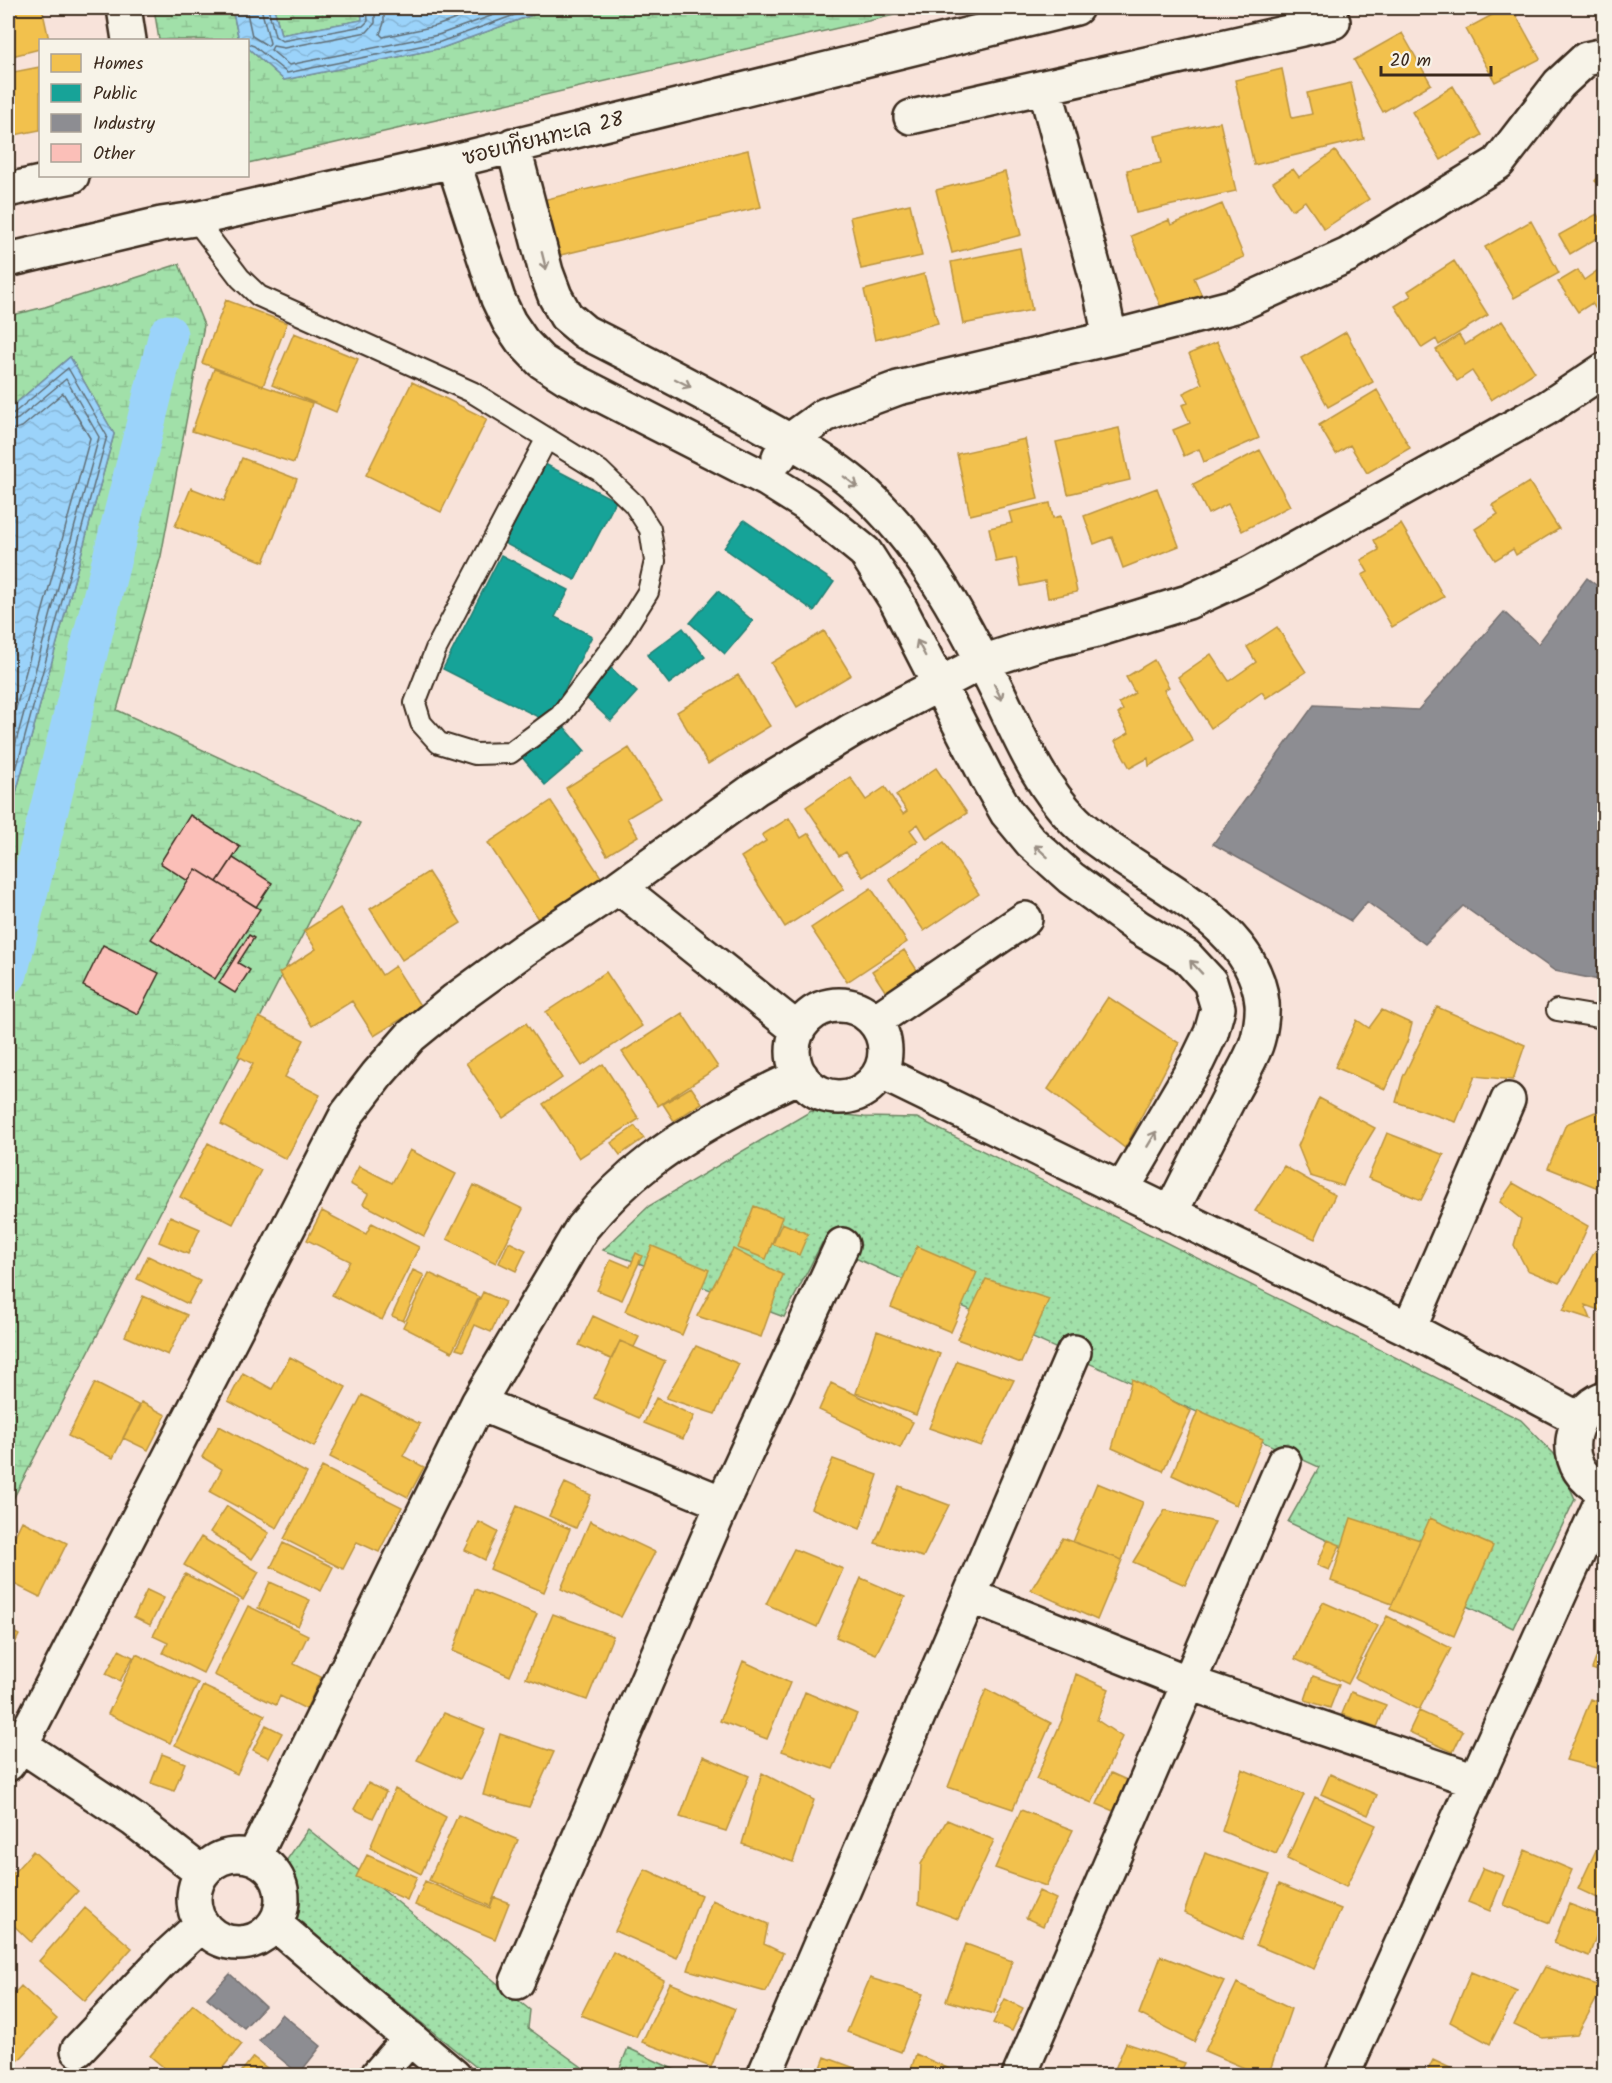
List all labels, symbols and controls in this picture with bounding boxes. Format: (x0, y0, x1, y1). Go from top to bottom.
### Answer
legend (39, 39, 249, 177)
scale bar (1381, 39, 1490, 77)
text: 20 m (1390, 47, 1431, 76)
text: Homes (93, 50, 144, 79)
text: Public (93, 80, 138, 109)
street label: ซอยเทียนทะเล 28 (459, 103, 628, 175)
text: Industry (93, 110, 155, 139)
text: Other (93, 140, 136, 169)
one-way arrow (538, 251, 550, 270)
one-way arrow (674, 377, 691, 389)
one-way arrow (843, 475, 859, 488)
one-way arrow (915, 639, 926, 657)
one-way arrow (992, 682, 1004, 700)
one-way arrow (1034, 844, 1049, 858)
one-way arrow (1189, 960, 1203, 975)
one-way arrow (1146, 1131, 1158, 1148)

